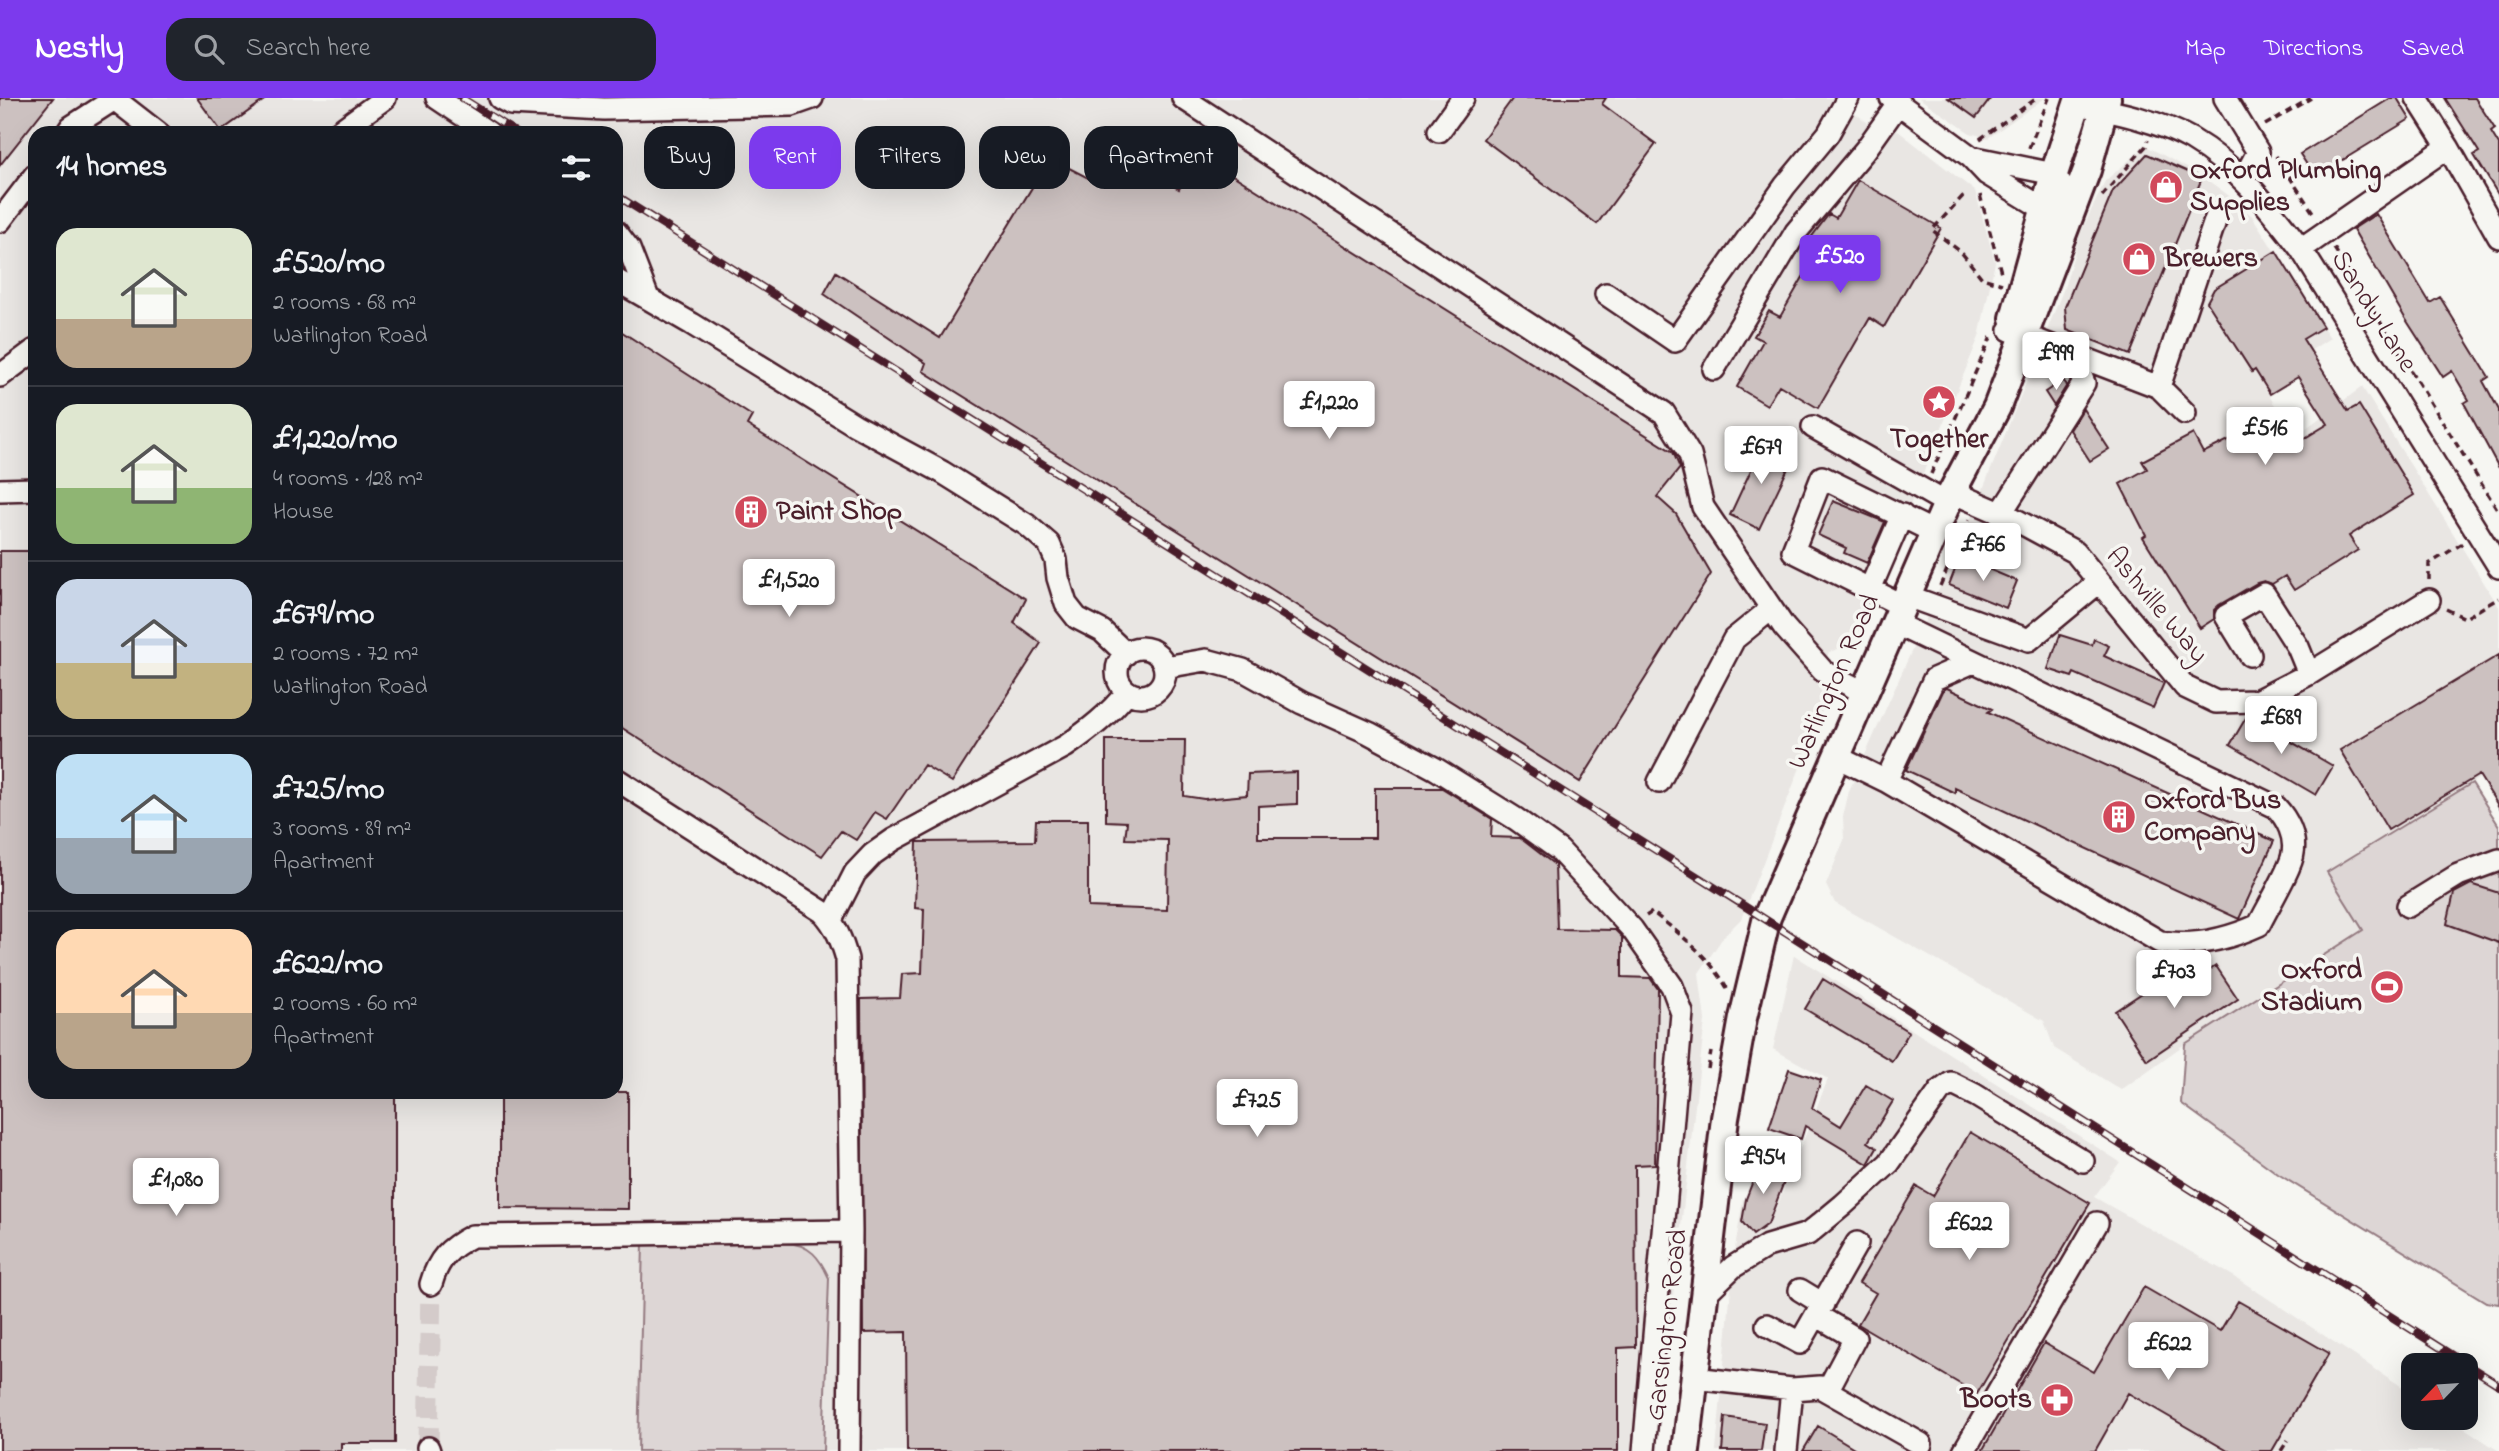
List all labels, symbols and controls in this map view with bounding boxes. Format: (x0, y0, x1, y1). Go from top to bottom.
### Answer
search box (166, 18, 656, 81)
text: Nestly (35, 25, 124, 73)
icon: search (190, 30, 228, 68)
text: Search here (246, 30, 370, 68)
text: Map (2185, 32, 2226, 67)
text: Directions (2264, 32, 2363, 67)
text: Saved (2401, 32, 2464, 67)
chip: Buy (644, 126, 735, 189)
chip: Rent (749, 126, 841, 189)
chip: Filters (855, 126, 965, 189)
chip: New (979, 126, 1070, 189)
chip: Apartment (1084, 126, 1238, 189)
text: 14 homes (56, 146, 167, 190)
icon: filters (557, 149, 595, 187)
place label: Oxford Plumbing Supplies (2190, 151, 2381, 224)
shop icon: Oxford Plumbing Supplies (2147, 168, 2185, 206)
pin: £520 (1799, 236, 1881, 295)
place label: Brewers (2162, 239, 2258, 280)
shop icon: Brewers (2120, 240, 2158, 278)
text: £520 (1815, 241, 1865, 274)
text: £520/mo (273, 243, 385, 287)
street label: Sandy Lane (2319, 243, 2427, 381)
icon: home (112, 256, 196, 340)
text: 2 rooms · 68 m² (273, 287, 416, 320)
text: Watlington Road (273, 320, 427, 353)
pin: £999 (2015, 332, 2097, 392)
text: £999 (2038, 338, 2074, 371)
pin: £1,220 (1272, 382, 1386, 441)
place icon: Together (1920, 383, 1958, 421)
text: £1,220 (1300, 387, 1358, 420)
pin: £516 (2224, 408, 2306, 467)
text: £516 (2242, 413, 2288, 446)
text: £1,220/mo (273, 419, 398, 463)
place label: Together (1890, 420, 1990, 462)
pin: £679 (1720, 426, 1802, 486)
icon: home (112, 432, 196, 516)
text: £679 (1740, 432, 1782, 465)
text: 4 rooms · 128 m² (273, 463, 423, 496)
place label: Paint Shop (776, 492, 902, 533)
building icon: Paint Shop (732, 493, 770, 531)
text: House (273, 496, 333, 529)
pin: £766 (1942, 524, 2024, 583)
text: £766 (1961, 529, 2005, 562)
street label: Ashville Way (2095, 538, 2217, 674)
pin: £1,520 (732, 560, 846, 619)
text: £1,520 (759, 565, 819, 598)
street label: Watlington Road (1778, 588, 1892, 776)
text: £679/mo (273, 594, 375, 638)
icon: home (112, 607, 196, 691)
text: 2 rooms · 72 m² (273, 638, 419, 671)
text: Watlington Road (273, 671, 427, 704)
pin: £689 (2240, 696, 2322, 756)
text: £689 (2261, 702, 2301, 735)
text: £725/mo (273, 769, 385, 813)
place label: Oxford Bus Company (2144, 781, 2281, 854)
icon: home (112, 782, 196, 866)
building icon: Oxford Bus Company (2100, 798, 2138, 836)
text: 3 rooms · 89 m² (273, 813, 411, 846)
text: Apartment (273, 846, 374, 879)
text: £622/mo (273, 944, 383, 988)
pin: £703 (2133, 950, 2215, 1010)
place label: Oxford Stadium (2261, 951, 2362, 1024)
text: £703 (2152, 956, 2196, 989)
icon: home (112, 957, 196, 1041)
sports icon: Oxford Stadium (2368, 968, 2406, 1006)
text: 2 rooms · 60 m² (273, 988, 418, 1021)
text: Apartment (273, 1021, 374, 1054)
pin: £725 (1216, 1080, 1298, 1139)
text: £725 (1233, 1085, 1281, 1118)
pin: £954 (1722, 1136, 1804, 1196)
text: £954 (1741, 1142, 1785, 1175)
pin: £1,080 (119, 1158, 233, 1218)
text: £1,080 (149, 1164, 203, 1197)
pin: £622 (1928, 1202, 2010, 1262)
text: £622 (1945, 1208, 1993, 1241)
street label: Garsington Road (1636, 1227, 1700, 1423)
pin: £622 (2127, 1322, 2209, 1382)
text: £622 (2144, 1328, 2192, 1361)
north arrow (2401, 1353, 2478, 1430)
map controls (2401, 1353, 2478, 1430)
place label: Boots (1958, 1380, 2032, 1421)
pharmacy icon: Boots (2038, 1381, 2076, 1419)

